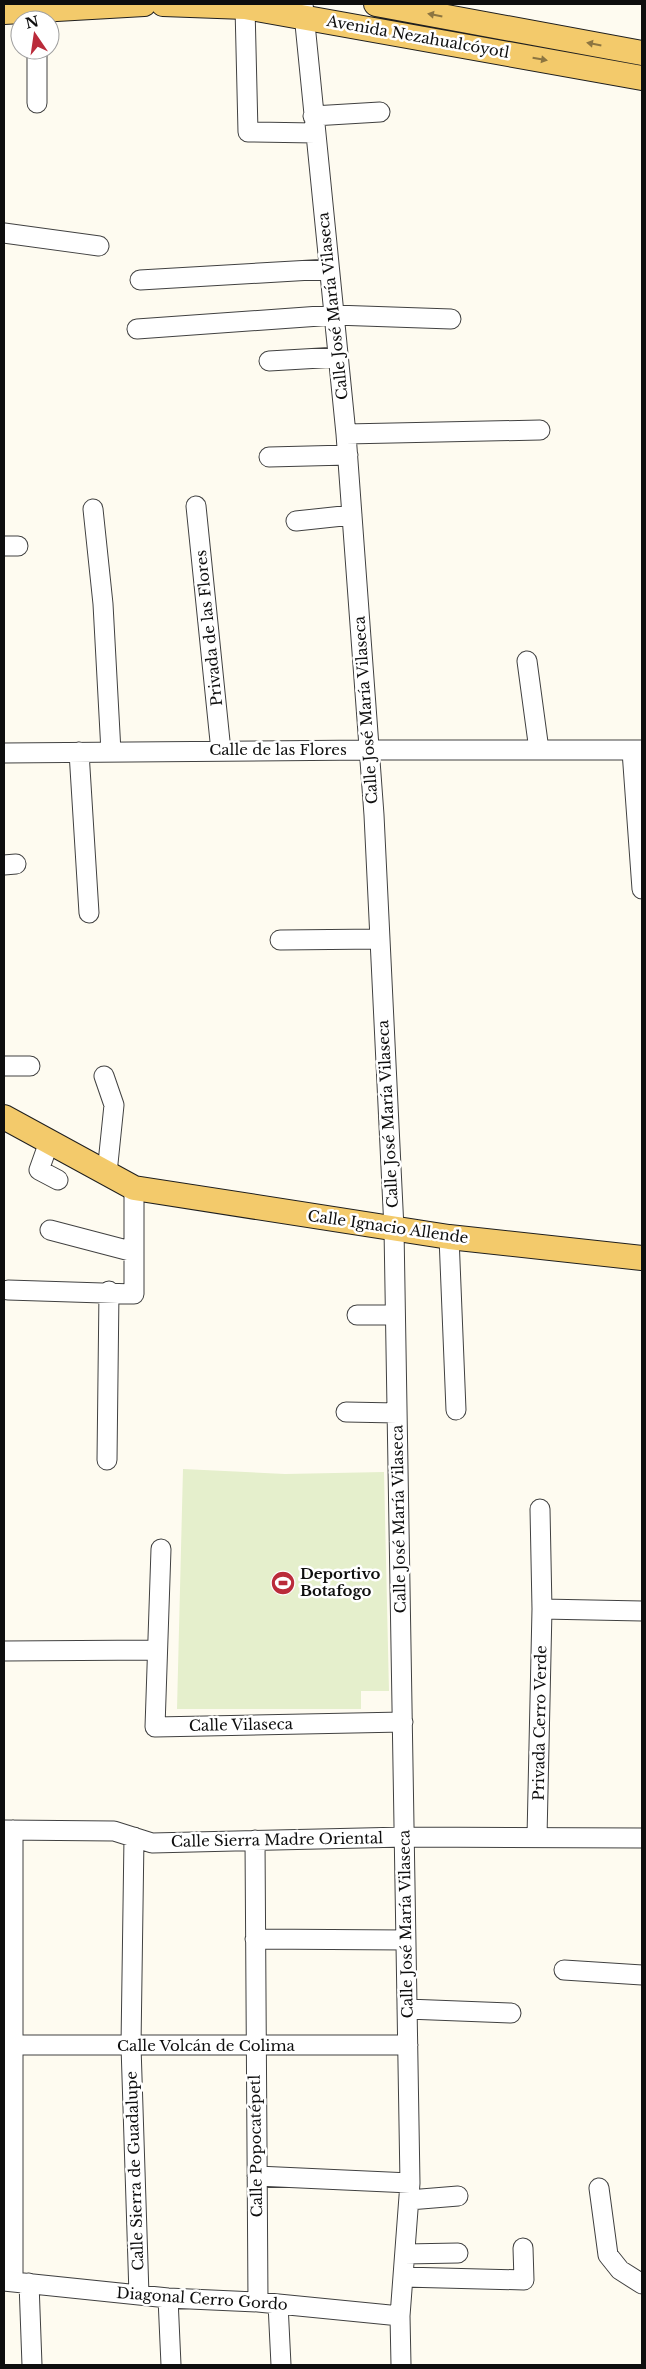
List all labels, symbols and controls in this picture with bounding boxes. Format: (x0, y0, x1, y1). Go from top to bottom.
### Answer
north arrow (10, 10, 60, 60)
one-way arrow (426, 10, 442, 18)
street label: Avenida Nezahualcóyotl (324, 11, 511, 62)
text: N (24, 12, 41, 33)
one-way arrow (586, 40, 602, 48)
one-way arrow (532, 56, 548, 64)
street label: Calle José María Vilaseca (313, 211, 352, 401)
street label: Privada de las Flores (191, 549, 226, 707)
street label: Calle José María Vilaseca (349, 615, 382, 805)
street label: Calle de las Flores (209, 740, 347, 759)
street label: Calle José María Vilaseca (373, 1019, 402, 1209)
street label: Calle Ignacio Allende (306, 1206, 470, 1247)
street label: Calle José María Vilaseca (387, 1424, 410, 1613)
place label: Deportivo Botafogo (300, 1564, 380, 1600)
sports icon: Deportivo Botafogo (270, 1570, 296, 1596)
street label: Privada Cerro Verde (529, 1645, 550, 1801)
street label: Calle Vilaseca (189, 1714, 294, 1735)
street label: Calle Sierra Madre Oriental (171, 1828, 383, 1851)
street label: Calle José María Vilaseca (394, 1829, 417, 2018)
street label: Calle Volcán de Colima (117, 2036, 296, 2055)
street label: Calle Sierra de Guadalupe (122, 2071, 147, 2271)
street label: Calle Popocatépetl (245, 2074, 266, 2217)
street label: Diagonal Cerro Gordo (116, 2283, 289, 2314)

